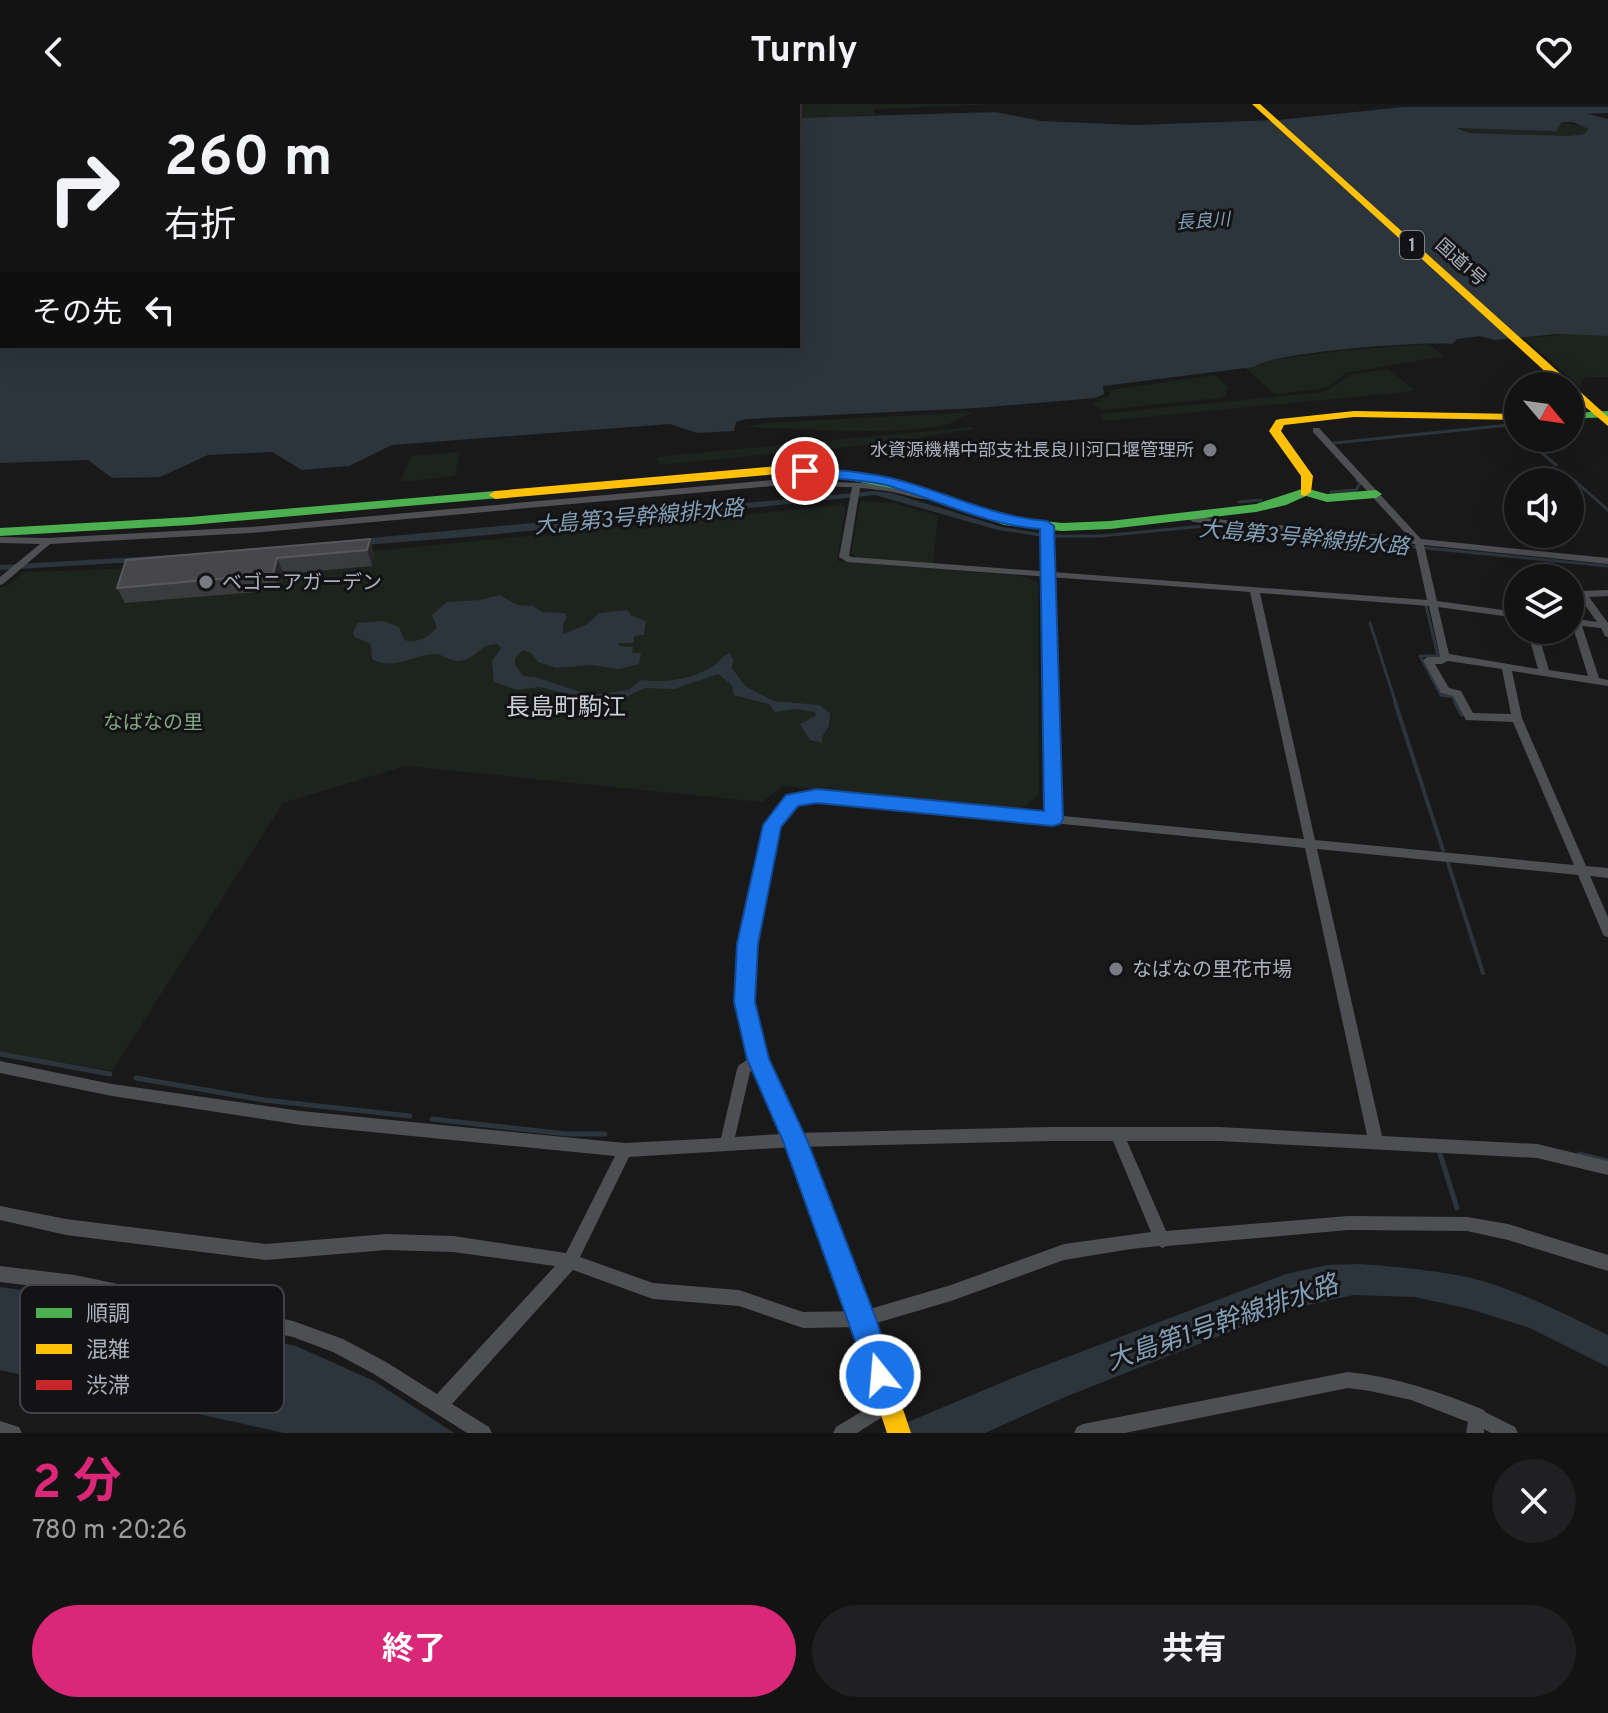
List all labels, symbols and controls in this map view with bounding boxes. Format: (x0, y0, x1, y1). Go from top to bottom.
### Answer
text: Turnly (750, 29, 858, 75)
icon: back (32, 30, 76, 74)
icon: heart (1532, 30, 1576, 74)
text: 260 m (164, 125, 333, 195)
icon: right (32, 136, 136, 240)
text: 右折 (164, 204, 236, 250)
water label: 長良川 (1175, 209, 1233, 236)
road number: 1 (1400, 231, 1424, 259)
street label: 国道1号 (1430, 234, 1490, 292)
icon: left (138, 288, 182, 332)
text: その先 (32, 296, 122, 333)
north arrow (1504, 372, 1584, 452)
map controls (1504, 372, 1584, 644)
pin (771, 437, 839, 505)
place label: 水資源機構中部支社長良川河口堰管理所 (870, 440, 1194, 463)
marker: 水資源機構中部支社長良川河口堰管理所 (1201, 441, 1219, 459)
icon: arrive (783, 449, 827, 493)
button: sound (1504, 468, 1584, 548)
water label: 大島第3号幹線排水路 (533, 496, 747, 541)
water label: 大島第3号幹線排水路 (1198, 517, 1412, 562)
button: layers (1504, 564, 1584, 644)
place label: ベゴニアガーデン (222, 571, 382, 597)
marker: ベゴニアガーデン (197, 573, 215, 591)
district label: 長島町駒江 (506, 694, 626, 724)
park label: なばなの里 (103, 711, 203, 737)
place label: なばなの里花市場 (1132, 958, 1292, 984)
marker: なばなの里花市場 (1107, 960, 1125, 978)
water label: 大島第1号幹線排水路 (1103, 1269, 1345, 1379)
legend (20, 1285, 284, 1413)
text: 順調 (86, 1302, 130, 1329)
position arrow (838, 1333, 922, 1417)
text: 混雑 (86, 1338, 130, 1365)
text: 渋滞 (86, 1374, 130, 1401)
text: 2 分 (32, 1455, 121, 1515)
button: close (1492, 1459, 1576, 1543)
text: 780 m · 20:26 (32, 1515, 187, 1548)
button: 終了 (32, 1605, 796, 1697)
button: 共有 (812, 1605, 1576, 1697)

